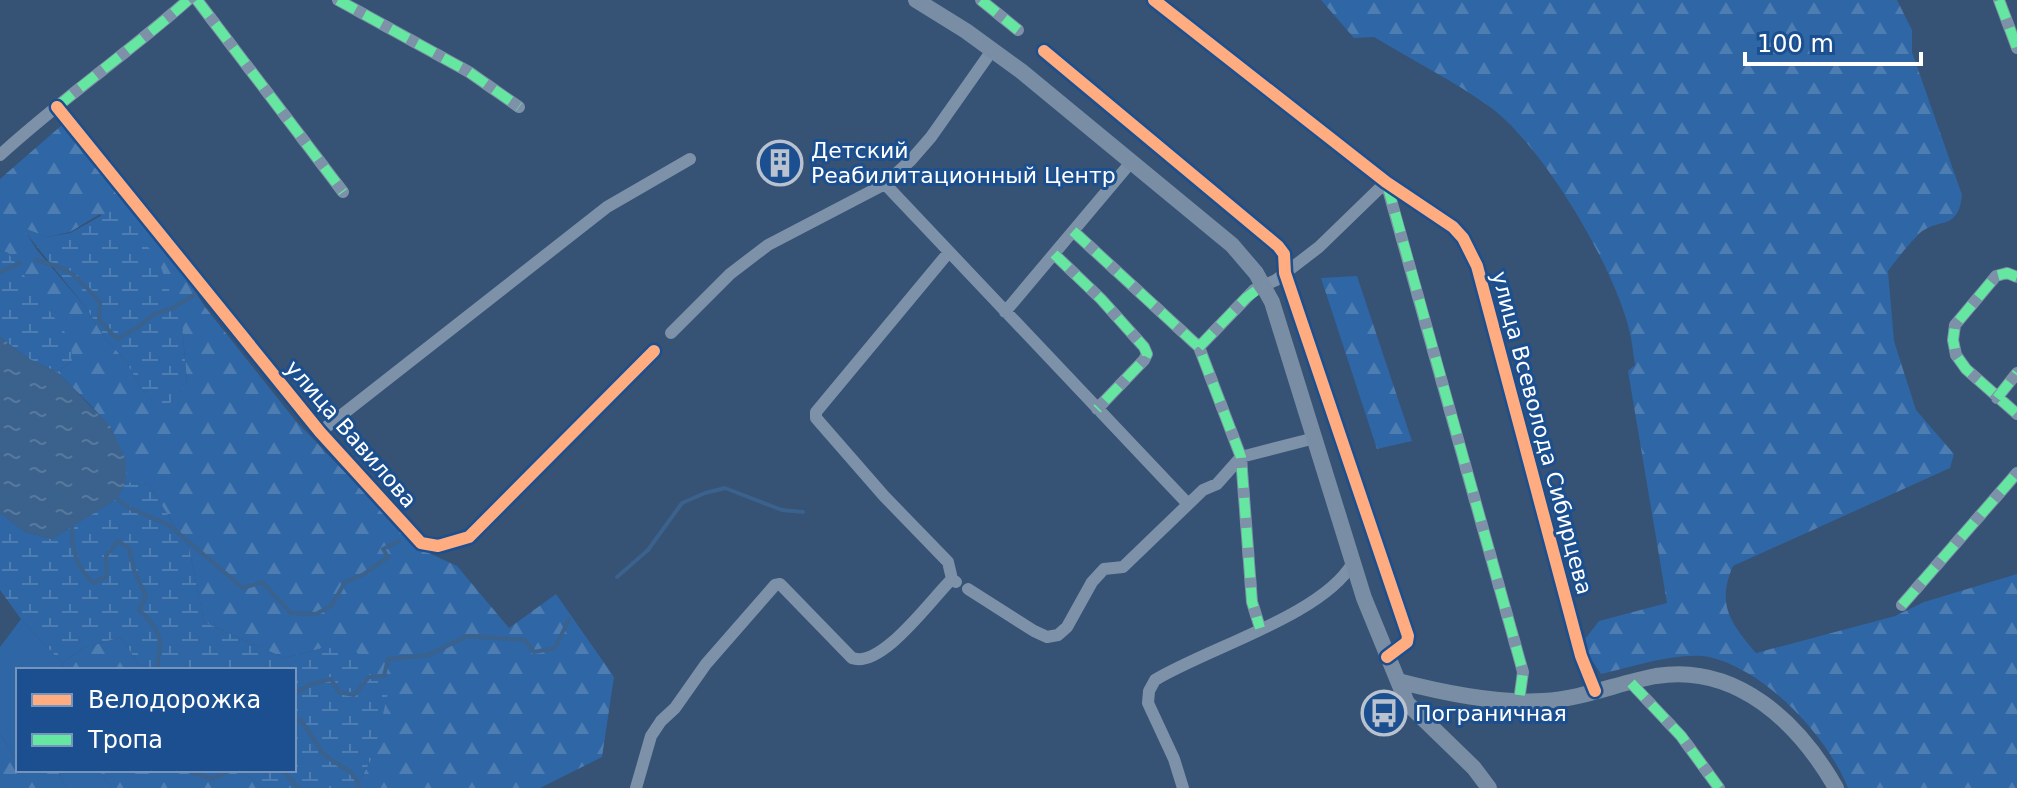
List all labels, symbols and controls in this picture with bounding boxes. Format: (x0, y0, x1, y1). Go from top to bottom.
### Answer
scale bar (1745, 16, 1921, 66)
text: 100 m (1757, 30, 1834, 58)
place label: Детский Реабилитационный Центр (811, 138, 1116, 188)
building icon: Детский Реабилитационный Центр (756, 139, 804, 187)
street label: улица Всеволода Сибирцева (1487, 269, 1597, 597)
street label: улица Вавилова (280, 355, 422, 513)
legend (16, 668, 296, 772)
text: Велодорожка (88, 686, 261, 714)
bus stop icon: Пограничная (1360, 689, 1408, 737)
place label: Пограничная (1415, 701, 1567, 726)
text: Тропа (87, 726, 163, 754)

